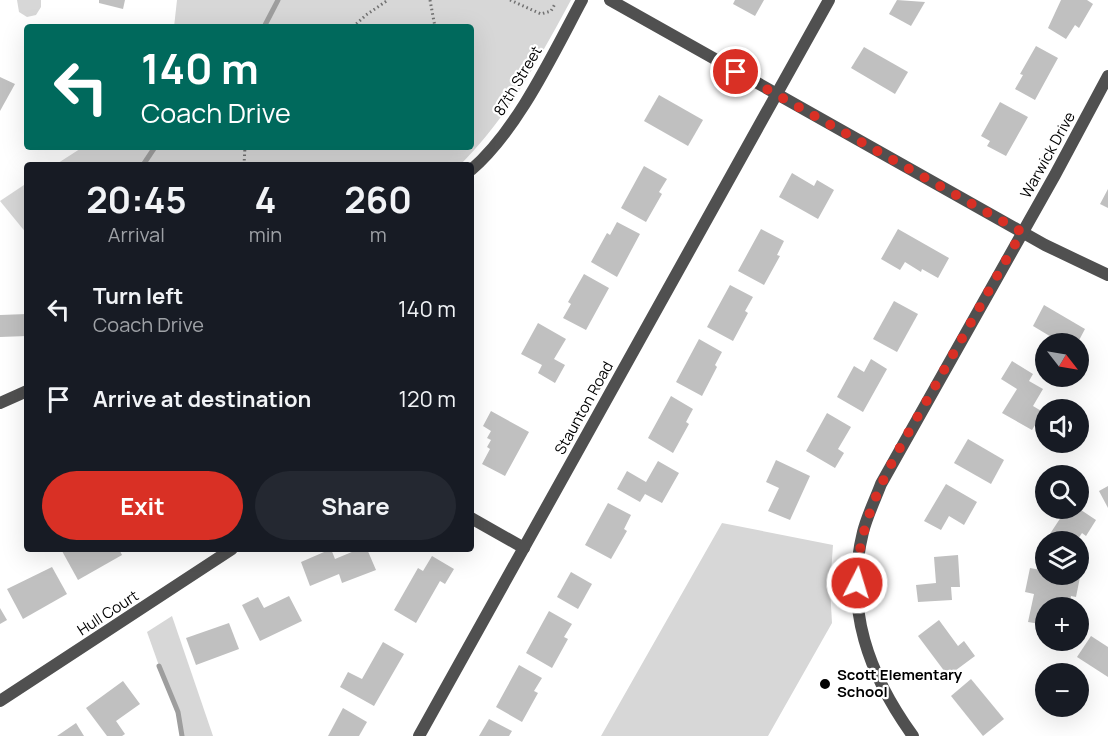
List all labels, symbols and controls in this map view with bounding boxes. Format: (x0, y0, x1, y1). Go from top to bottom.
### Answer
text: 140 m (141, 39, 259, 97)
street label: 87th Street (488, 42, 547, 120)
pin (710, 46, 761, 97)
icon: left (42, 48, 120, 126)
icon: arrive (719, 55, 752, 88)
text: Coach Drive (141, 94, 291, 131)
street label: Warwick Drive (1015, 108, 1080, 202)
text: 20:45 (86, 175, 187, 224)
text: 4 (255, 175, 276, 224)
text: 260 (344, 175, 412, 224)
text: Arrival (108, 221, 165, 248)
text: min (249, 221, 282, 248)
text: m (370, 221, 387, 248)
text: Turn left (93, 281, 183, 311)
icon: left (42, 293, 75, 326)
text: 140 m (398, 294, 456, 324)
text: Coach Drive (93, 311, 204, 338)
north arrow (1035, 333, 1089, 387)
map controls (1035, 333, 1089, 717)
street label: Staunton Road (549, 357, 618, 458)
icon: arrive (42, 383, 75, 416)
text: Arrive at destination (93, 384, 311, 414)
text: 120 m (398, 384, 456, 414)
button: sound (1035, 399, 1089, 453)
button: search (1035, 465, 1089, 519)
button: Exit (42, 471, 243, 540)
button: Share (255, 471, 456, 540)
button: layers (1035, 531, 1089, 585)
position arrow (825, 551, 889, 615)
street label: Hull Court (73, 585, 142, 640)
button: + (1035, 597, 1089, 651)
button: − (1035, 663, 1089, 717)
place label: Scott Elementary School (837, 664, 963, 702)
marker: Scott Elementary School (818, 677, 832, 691)

